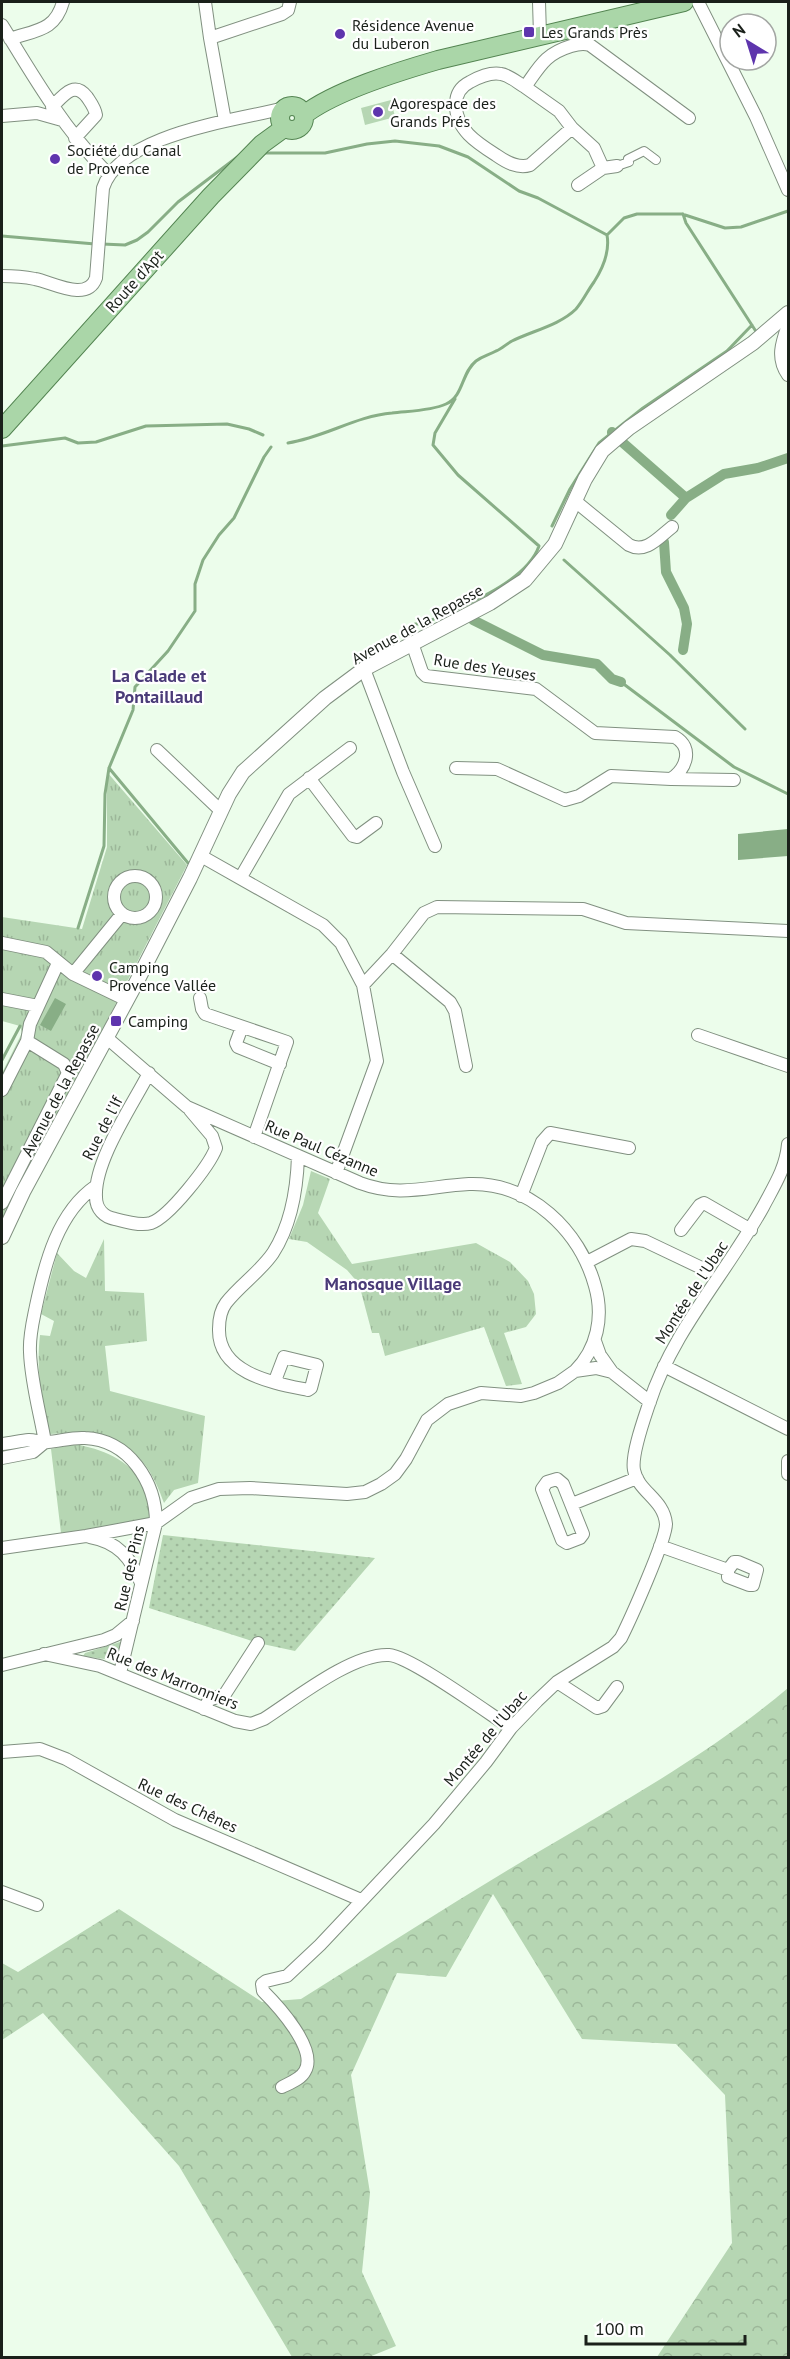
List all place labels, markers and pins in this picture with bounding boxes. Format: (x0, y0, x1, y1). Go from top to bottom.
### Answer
place label: Résidence Avenue du Luberon (352, 15, 474, 53)
place label: Les Grands Près (541, 22, 648, 42)
marker: Les Grands Près (522, 25, 536, 39)
marker: Résidence Avenue du Luberon (333, 27, 347, 41)
place label: Agorespace des Grands Prés (390, 93, 496, 131)
marker: Agorespace des Grands Prés (371, 105, 385, 119)
place label: Société du Canal de Provence (67, 140, 181, 178)
marker: Société du Canal de Provence (48, 152, 62, 166)
place label: Camping Provence Vallée (109, 957, 216, 995)
marker: Camping Provence Vallée (90, 969, 104, 983)
place label: Camping (128, 1011, 188, 1031)
marker: Camping (109, 1014, 123, 1028)

